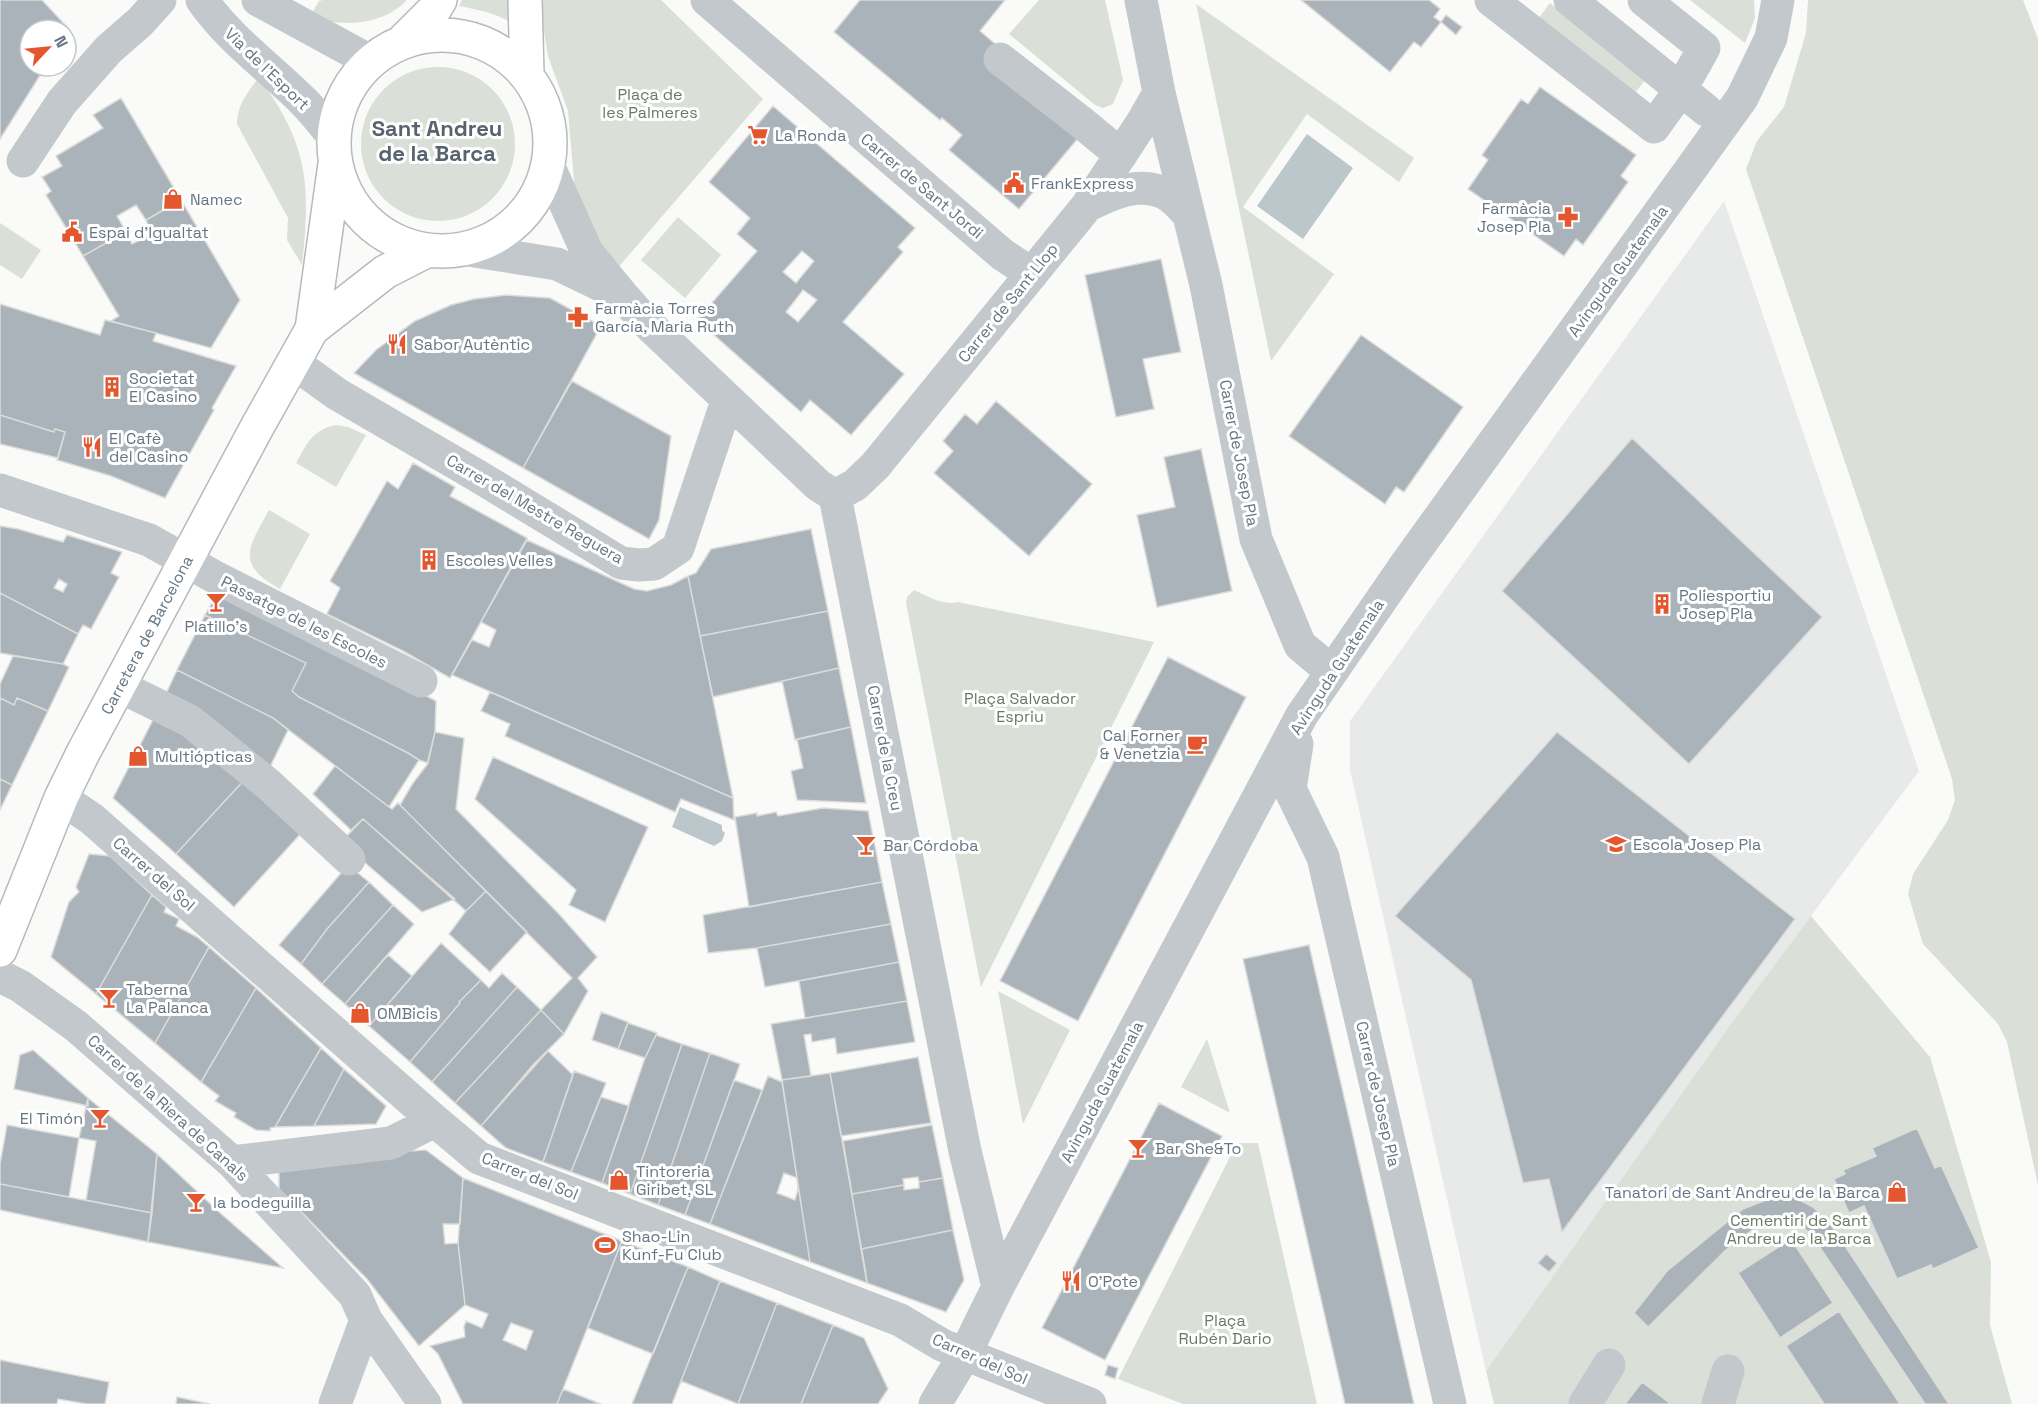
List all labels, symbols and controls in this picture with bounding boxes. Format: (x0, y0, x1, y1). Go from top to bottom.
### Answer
north arrow (18, 18, 78, 78)
street label: Via de l'Esport (220, 23, 314, 115)
text: N (49, 32, 73, 51)
park label: Plaça de les Palmeres (602, 84, 698, 123)
district label: Sant Andreu de la Barca (372, 114, 502, 167)
supermarket icon: La Ronda (746, 123, 770, 147)
place label: La Ronda (775, 125, 846, 146)
street label: Carrer de Sant Jordi (856, 129, 988, 243)
public building icon: FrankExpress (1002, 171, 1026, 195)
place label: FrankExpress (1031, 173, 1134, 194)
shop icon: Namec (161, 187, 185, 211)
place label: Namec (190, 189, 243, 210)
place label: Farmàcia Josep Pla (1477, 198, 1551, 237)
street label: Avinguda Guatemala (1563, 201, 1673, 341)
pharmacy icon: Farmàcia Josep Pla (1556, 205, 1580, 229)
public building icon: Espai d'Igualtat (60, 220, 84, 244)
place label: Espai d'Igualtat (89, 222, 209, 243)
street label: Carrer de Sant Llop (953, 239, 1063, 367)
place label: Farmàcia Torres García, Maria Ruth (595, 298, 734, 337)
pharmacy icon: Farmàcia Torres García, Maria Ruth (566, 305, 590, 329)
restaurant icon: Sabor Autèntic (385, 332, 409, 356)
place label: Sabor Autèntic (414, 334, 530, 355)
place label: Societat El Casino (129, 368, 198, 407)
building icon: Societat El Casino (100, 375, 124, 399)
street label: Carrer de Josep Pla (1214, 378, 1264, 528)
place label: El Cafè del Casino (109, 428, 188, 467)
restaurant icon: El Cafè del Casino (80, 435, 104, 459)
street label: Carrer del Mestre Reguera (443, 450, 627, 568)
building icon: Escoles Velles (417, 548, 441, 572)
place label: Escoles Velles (446, 550, 553, 571)
street label: Carretera de Barcelona (96, 552, 198, 718)
street label: Passatge de les Escoles (217, 571, 391, 673)
place label: Poliesportiu Josep Pla (1679, 585, 1771, 624)
bar icon: Platillo's (204, 590, 228, 614)
building icon: Poliesportiu Josep Pla (1650, 592, 1674, 616)
street label: Avinguda Guatemala (1285, 595, 1389, 739)
place label: Platillo's (184, 616, 248, 637)
street label: Carrer de la Creu (863, 684, 907, 812)
park label: Plaça Salvador Espriu (964, 688, 1076, 727)
place label: Cal Forner & Venetzia (1100, 725, 1180, 764)
cafe icon: Cal Forner & Venetzia (1185, 732, 1209, 756)
shop icon: Multiópticas (126, 744, 150, 768)
place label: Multiópticas (155, 746, 252, 767)
school or university icon: Escola Josep Pla (1604, 832, 1628, 856)
street label: Carrer del Sol (109, 833, 199, 915)
bar icon: Bar Córdoba (854, 833, 878, 857)
place label: Escola Josep Pla (1633, 834, 1761, 855)
place label: Bar Córdoba (883, 835, 979, 856)
place label: Taberna La Palanca (126, 979, 208, 1018)
bar icon: Taberna La Palanca (97, 986, 121, 1010)
shop icon: OMBicis (348, 1001, 372, 1025)
place label: OMBicis (377, 1003, 438, 1024)
street label: Avinguda Guatemala (1056, 1018, 1148, 1166)
street label: Carrer de Josep Pla (1351, 1019, 1405, 1169)
street label: Carrer de la Riera de Canals (83, 1030, 253, 1186)
bar icon: El Timón (88, 1106, 112, 1130)
place label: El Timón (20, 1108, 83, 1129)
bar icon: Bar She&To (1126, 1136, 1150, 1160)
place label: Bar She&To (1155, 1138, 1241, 1159)
street label: Carrer del Sol (479, 1147, 581, 1205)
place label: Tintoreria Giribet, SL (636, 1161, 714, 1200)
shop icon: Tintoreria Giribet, SL (607, 1168, 631, 1192)
shop icon: Tanatori de Sant Andreu de la Barca (1885, 1180, 1909, 1204)
place label: Tanatori de Sant Andreu de la Barca (1605, 1182, 1880, 1203)
bar icon: la bodeguilla (184, 1190, 208, 1214)
place label: la bodeguilla (213, 1192, 311, 1213)
park label: Cementiri de Sant Andreu de la Barca (1727, 1210, 1871, 1249)
place label: Shao-Lin Kunf-Fu Club (622, 1226, 722, 1265)
sports icon: Shao-Lin Kunf-Fu Club (593, 1233, 617, 1257)
restaurant icon: O'Pote (1059, 1269, 1083, 1293)
place label: O'Pote (1088, 1271, 1138, 1292)
park label: Plaça Rubén Dario (1178, 1310, 1272, 1349)
street label: Carrer del Sol (929, 1329, 1031, 1389)

